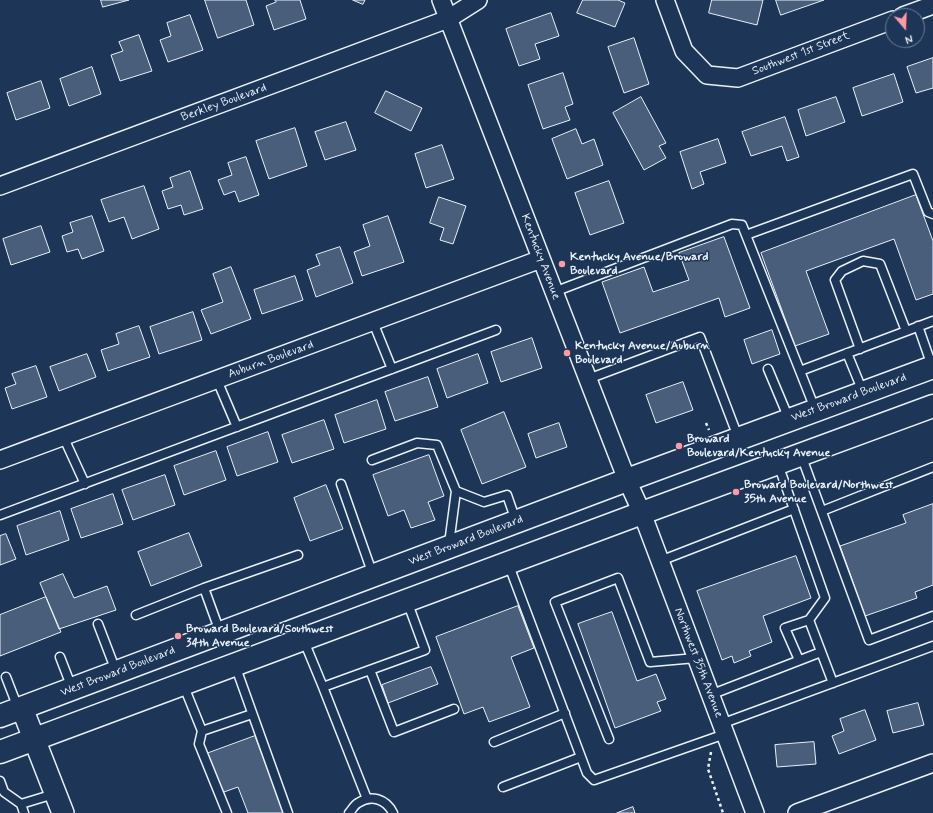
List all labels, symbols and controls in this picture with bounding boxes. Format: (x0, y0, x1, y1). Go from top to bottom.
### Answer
north arrow (885, 8, 925, 48)
street label: Southwest 1st Street (750, 29, 852, 79)
text: N (903, 31, 914, 46)
street label: Berkley Boulevard (179, 81, 269, 125)
street label: Kentucky Avenue (517, 212, 563, 302)
place label: Kentucky Avenue/Broward Boulevard (570, 250, 708, 278)
marker: Kentucky Avenue/Broward Boulevard (557, 259, 567, 269)
street label: Auburn Boulevard (226, 338, 316, 382)
place label: Kentucky Avenue/Auburn Boulevard (575, 339, 710, 367)
marker: Kentucky Avenue/Auburn Boulevard (562, 348, 572, 358)
street label: West Broward Boulevard (790, 370, 908, 426)
place label: Broward Boulevard/Kentucky Avenue (687, 432, 830, 460)
marker: Broward Boulevard/Kentucky Avenue (674, 441, 684, 451)
place label: Broward Boulevard/Northwest 35th Avenue (744, 478, 893, 506)
marker: Broward Boulevard/Northwest 35th Avenue (731, 487, 741, 497)
street label: West Broward Boulevard (407, 513, 525, 569)
street label: Northwest 35th Avenue (670, 606, 726, 720)
place label: Broward Boulevard/Southwest 34th Avenue (186, 622, 333, 650)
marker: Broward Boulevard/Southwest 34th Avenue (173, 631, 183, 641)
street label: West Broward Boulevard (59, 644, 177, 700)

